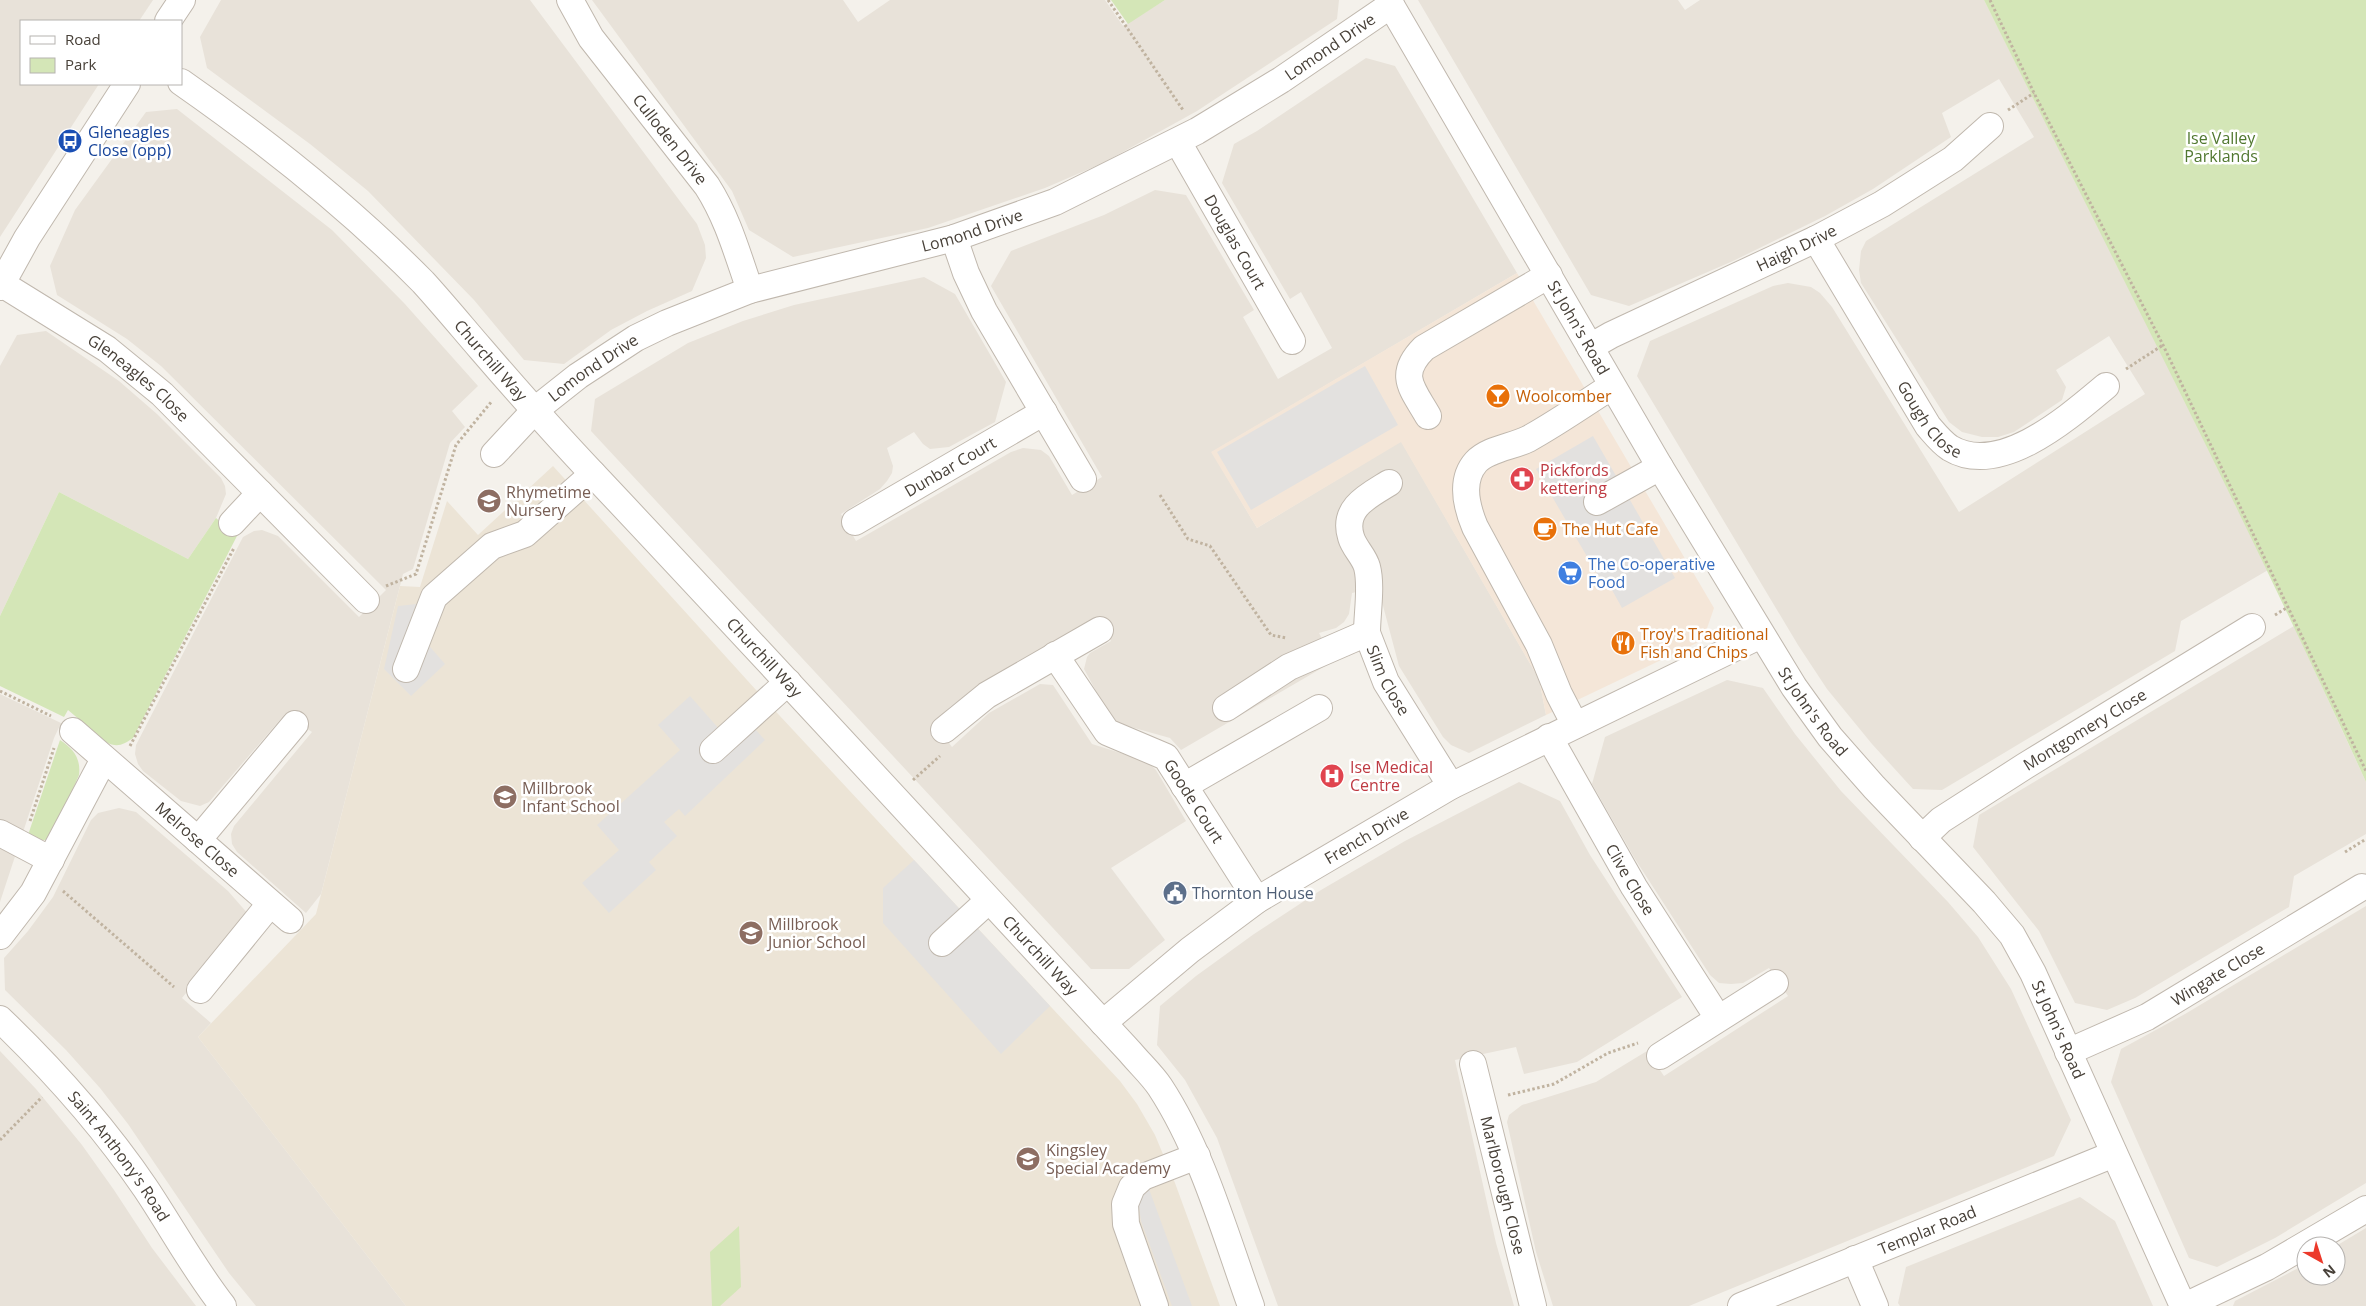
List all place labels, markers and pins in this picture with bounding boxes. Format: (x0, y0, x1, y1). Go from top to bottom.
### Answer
place label: Gleneagles Close (opp) (88, 121, 171, 161)
bus stop icon: Gleneagles Close (opp) (57, 128, 83, 154)
bar icon: Woolcomber (1485, 383, 1511, 409)
place label: Woolcomber (1516, 385, 1612, 407)
place label: Pickfords kettering (1540, 459, 1609, 499)
pharmacy icon: Pickfords kettering (1509, 466, 1535, 492)
place label: Rhymetime Nursery (506, 481, 591, 521)
school or university icon: Rhymetime Nursery (476, 488, 502, 514)
cafe icon: The Hut Cafe (1532, 516, 1558, 542)
place label: The Hut Cafe (1562, 518, 1659, 540)
place label: The Co-operative Food (1588, 553, 1715, 593)
supermarket icon: The Co-operative Food (1557, 560, 1583, 586)
place label: Troy's Traditional Fish and Chips (1640, 623, 1768, 663)
restaurant icon: Troy's Traditional Fish and Chips (1610, 630, 1636, 656)
place label: Ise Medical Centre (1350, 756, 1433, 796)
hospital icon: Ise Medical Centre (1319, 763, 1345, 789)
place label: Millbrook Infant School (522, 777, 620, 817)
school or university icon: Millbrook Infant School (492, 784, 518, 810)
public building icon: Thornton House (1162, 880, 1188, 906)
place label: Thornton House (1192, 882, 1314, 904)
place label: Millbrook Junior School (766, 913, 866, 953)
school or university icon: Millbrook Junior School (738, 920, 764, 946)
place label: Kingsley Special Academy (1046, 1139, 1172, 1179)
school or university icon: Kingsley Special Academy (1015, 1146, 1041, 1172)

